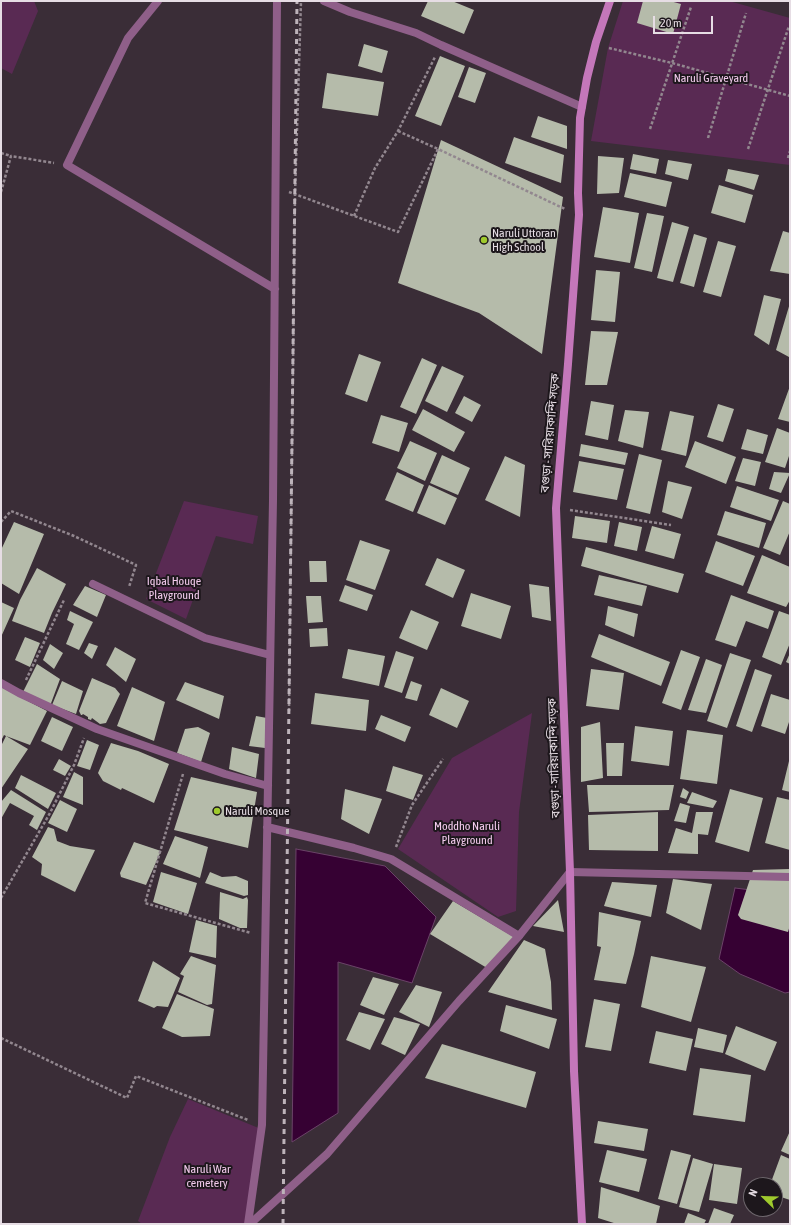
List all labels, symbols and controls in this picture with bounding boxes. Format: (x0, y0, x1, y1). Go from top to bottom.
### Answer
scale bar (655, 8, 715, 34)
text: 20 m (660, 16, 682, 30)
park label: Naruli Graveyard (674, 71, 748, 85)
place label: Naruli Uttoran High School (492, 226, 556, 254)
marker: Naruli Uttoran High School (479, 235, 489, 245)
street label: বগুড়া - সারিয়াকান্দি সড়ক (538, 373, 562, 493)
park label: Iqbal Houqe Playground (147, 574, 201, 602)
street label: বগুড়া - সারিয়াকান্দি সড়ক (545, 698, 563, 818)
place label: Naruli Mosque (225, 804, 289, 818)
marker: Naruli Mosque (212, 806, 222, 816)
park label: Moddho Naruli Playground (434, 819, 500, 847)
park label: Naruli War cemetery (183, 1162, 231, 1190)
north arrow (743, 1177, 783, 1217)
text: N (746, 1187, 760, 1198)

